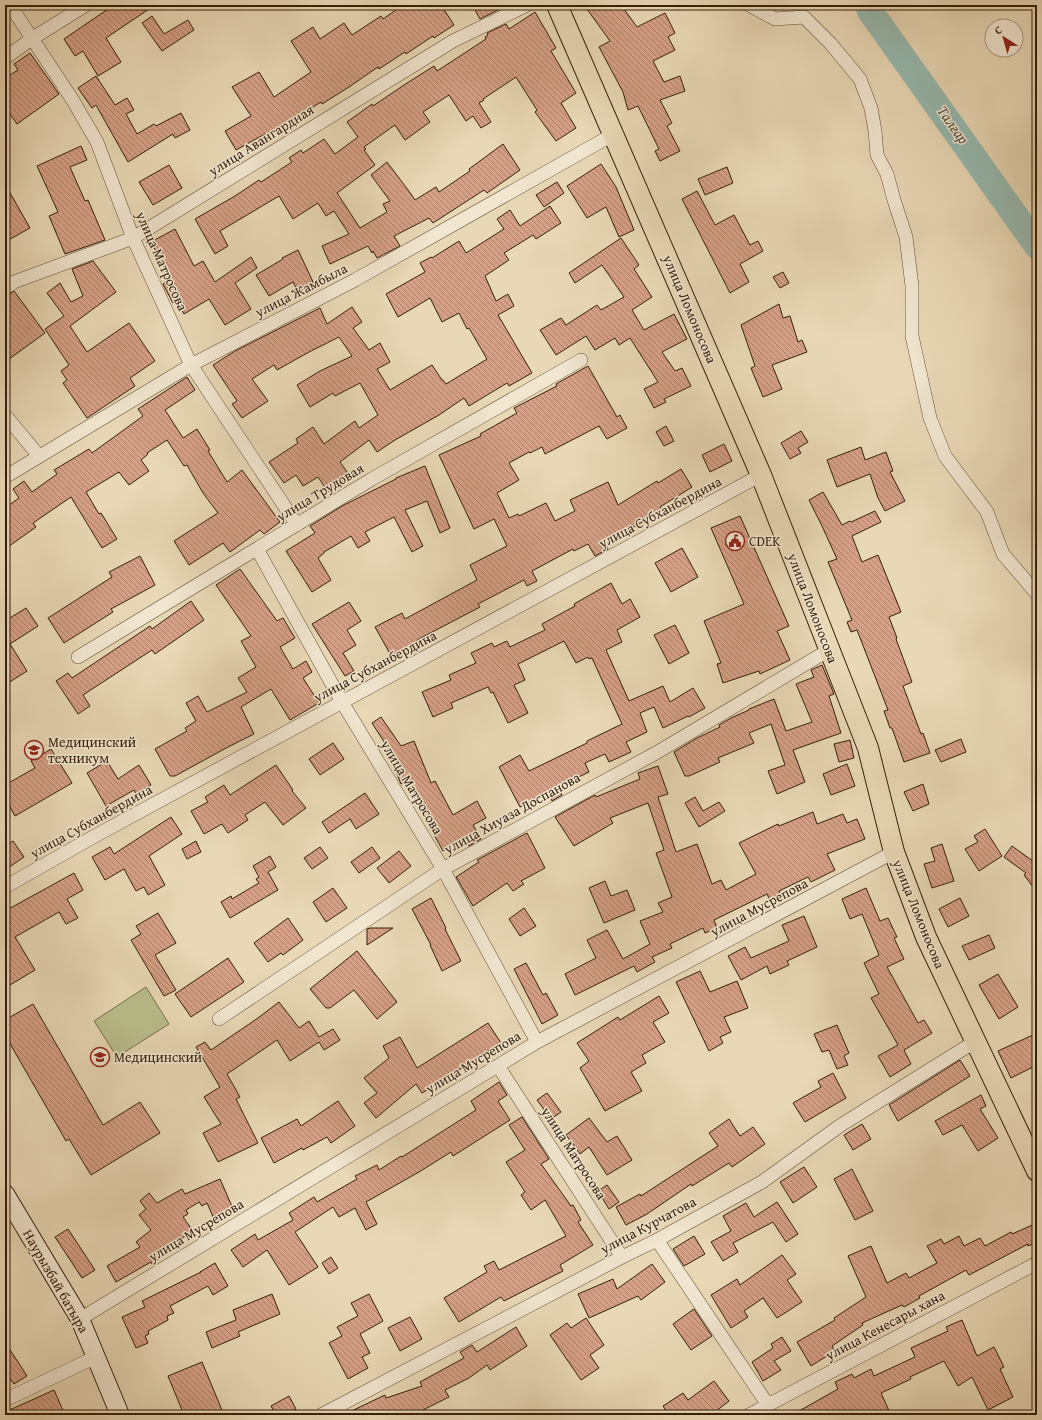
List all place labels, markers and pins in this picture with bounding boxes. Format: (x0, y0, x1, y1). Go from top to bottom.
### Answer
public building icon: CDEK (724, 530, 746, 552)
place label: CDEK (749, 531, 781, 551)
place label: Медицинский техникум (48, 732, 136, 768)
school or university icon: Медицинский техникум (23, 739, 45, 761)
school or university icon: Медицинский (89, 1046, 111, 1068)
place label: Медицинский (114, 1047, 202, 1067)

